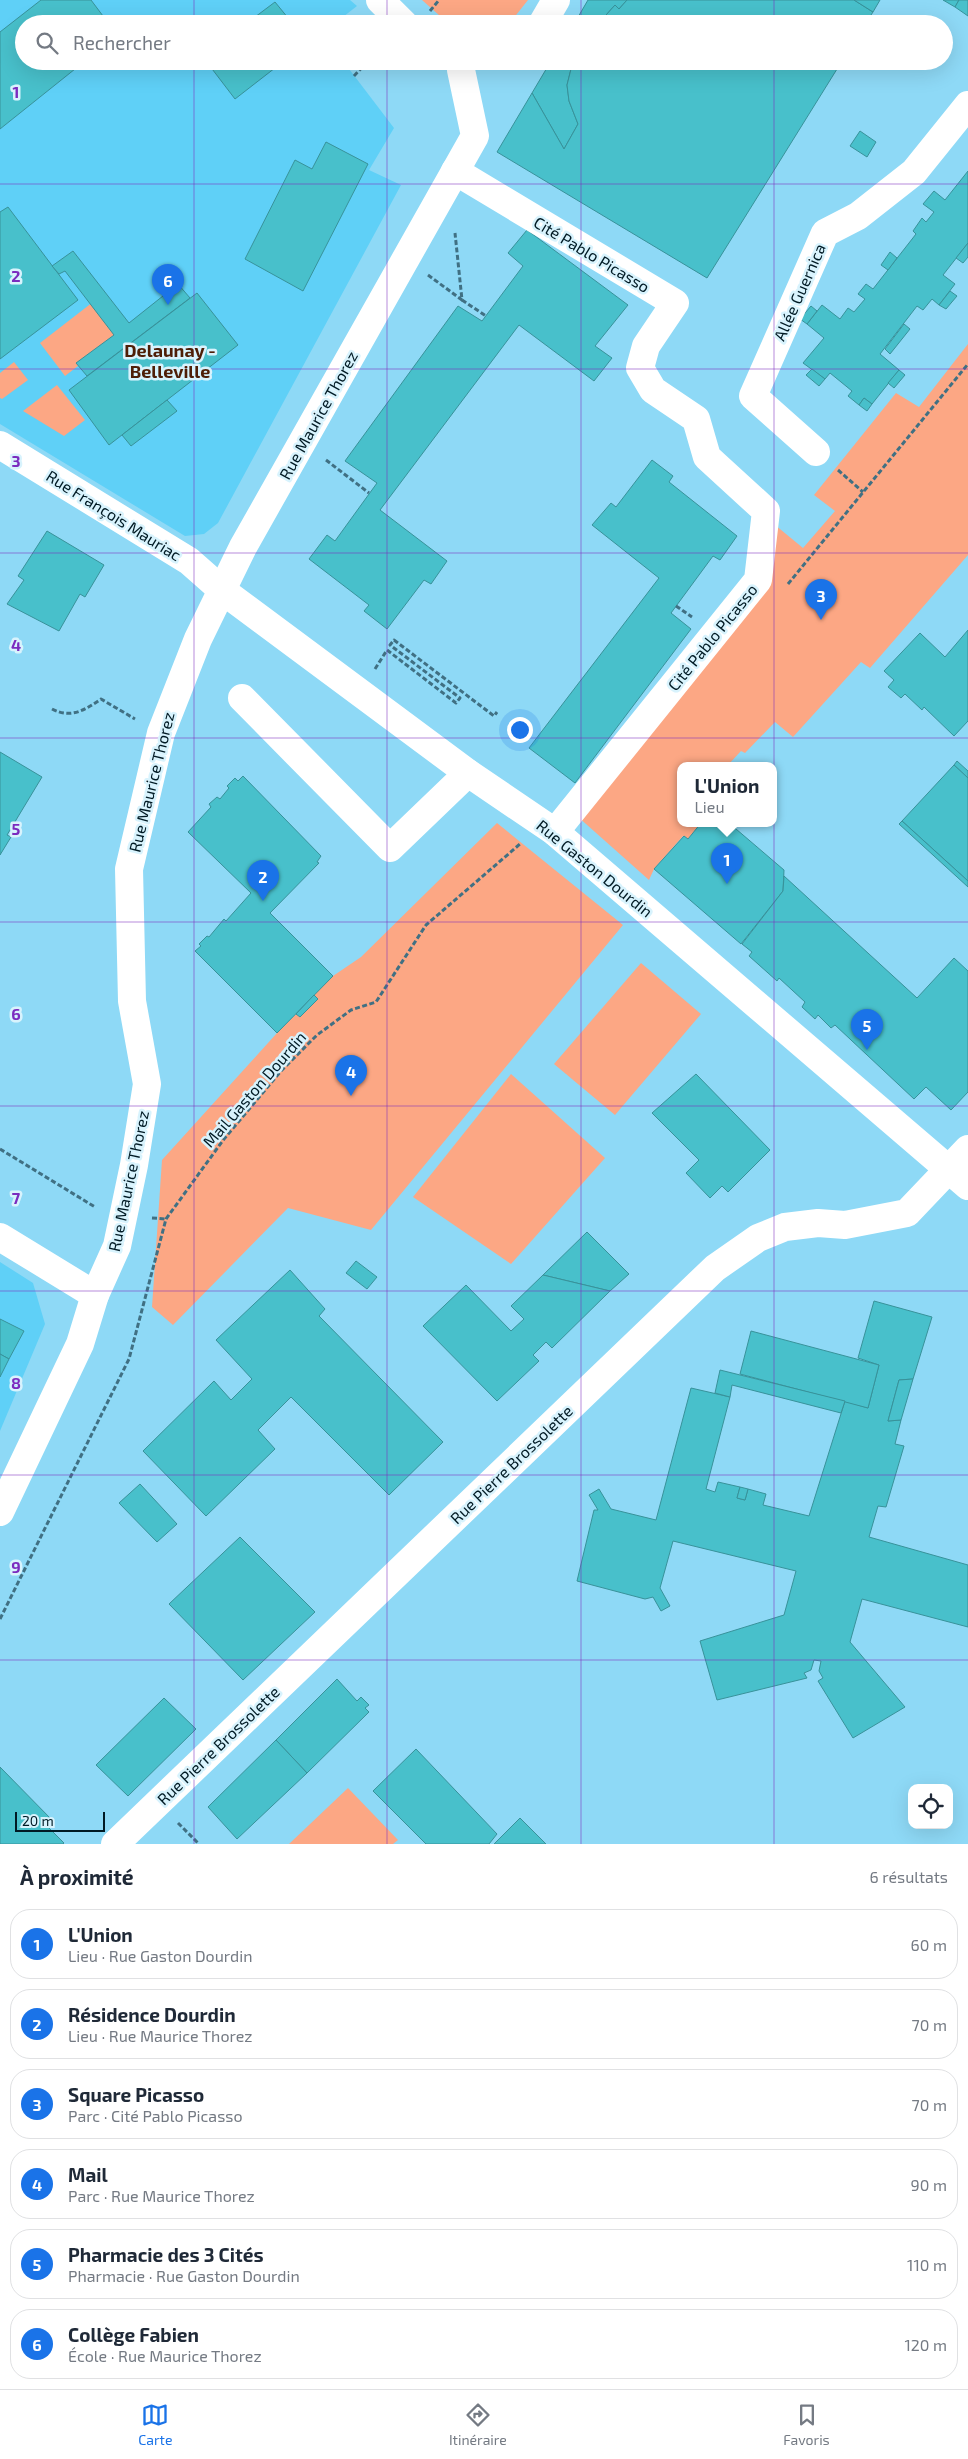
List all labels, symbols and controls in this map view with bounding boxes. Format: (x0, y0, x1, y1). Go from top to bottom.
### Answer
search box (15, 15, 953, 70)
icon: search (33, 29, 61, 57)
text: Rechercher (73, 31, 171, 54)
text: 1 (13, 82, 19, 101)
street label: Cité Pablo Picasso (531, 212, 653, 296)
street label: Allée Guernica (769, 241, 829, 343)
pin: 6 (152, 264, 184, 305)
text: 2 (11, 266, 21, 285)
district label: Delaunay - Belleville (124, 339, 216, 382)
street label: Rue Maurice Thorez (275, 348, 361, 482)
text: 3 (11, 451, 21, 470)
street label: Rue François Mauriac (43, 466, 185, 565)
pin: 3 (805, 579, 837, 620)
street label: Cité Pablo Picasso (663, 580, 761, 694)
text: 4 (11, 635, 21, 654)
street label: Rue Maurice Thorez (124, 710, 178, 854)
your location (507, 717, 533, 743)
popup (677, 762, 777, 827)
text: L'Union (695, 774, 759, 797)
text: Lieu (695, 797, 725, 816)
street label: Rue Gaston Dourdin (533, 815, 657, 921)
text: 5 (12, 819, 21, 838)
pin: 1 (711, 843, 743, 884)
pin: 2 (247, 860, 279, 901)
text: 6 (11, 1004, 21, 1023)
pin: 5 (851, 1009, 883, 1050)
street label: Mail Gaston Dourdin (199, 1027, 309, 1151)
pin: 4 (335, 1055, 367, 1096)
street label: Rue Maurice Thorez (104, 1109, 152, 1253)
text: 7 (12, 1188, 21, 1207)
text: 8 (11, 1373, 21, 1392)
street label: Rue Pierre Brossolette (446, 1401, 576, 1527)
text: 9 (11, 1557, 21, 1576)
street label: Rue Pierre Brossolette (153, 1682, 283, 1808)
map controls (908, 1784, 953, 1829)
button: locate (908, 1784, 953, 1829)
scale bar (15, 1809, 105, 1832)
text: 20 m (22, 1812, 54, 1829)
text: À proximité (20, 1864, 134, 1889)
text: 6 résultats (869, 1867, 948, 1886)
text: L'Union (68, 1923, 133, 1946)
text: 1 (34, 1935, 40, 1954)
text: 60 m (911, 1935, 947, 1954)
text: Lieu · Rue Gaston Dourdin (68, 1946, 253, 1965)
text: Résidence Dourdin (68, 2003, 236, 2026)
text: 2 (32, 2015, 42, 2034)
text: 70 m (912, 2015, 947, 2034)
text: Lieu · Rue Maurice Thorez (68, 2026, 252, 2045)
text: Square Picasso (68, 2083, 204, 2106)
text: 3 (32, 2095, 42, 2114)
text: 70 m (912, 2095, 947, 2114)
text: Parc · Cité Pablo Picasso (68, 2106, 243, 2125)
text: Mail (68, 2163, 108, 2186)
text: 4 (32, 2175, 42, 2194)
text: 90 m (911, 2175, 947, 2194)
text: Parc · Rue Maurice Thorez (68, 2186, 255, 2205)
text: Pharmacie des 3 Cités (68, 2243, 264, 2266)
text: 5 (33, 2255, 41, 2274)
text: 110 m (907, 2255, 947, 2274)
text: Pharmacie · Rue Gaston Dourdin (68, 2266, 300, 2285)
text: Collège Fabien (68, 2323, 199, 2346)
text: 6 (32, 2335, 42, 2354)
text: 120 m (904, 2335, 947, 2354)
text: École · Rue Maurice Thorez (68, 2346, 262, 2365)
tab: Carte (138, 2401, 172, 2448)
tab: Itinéraire (449, 2401, 507, 2448)
tab: Favoris (783, 2401, 830, 2448)

